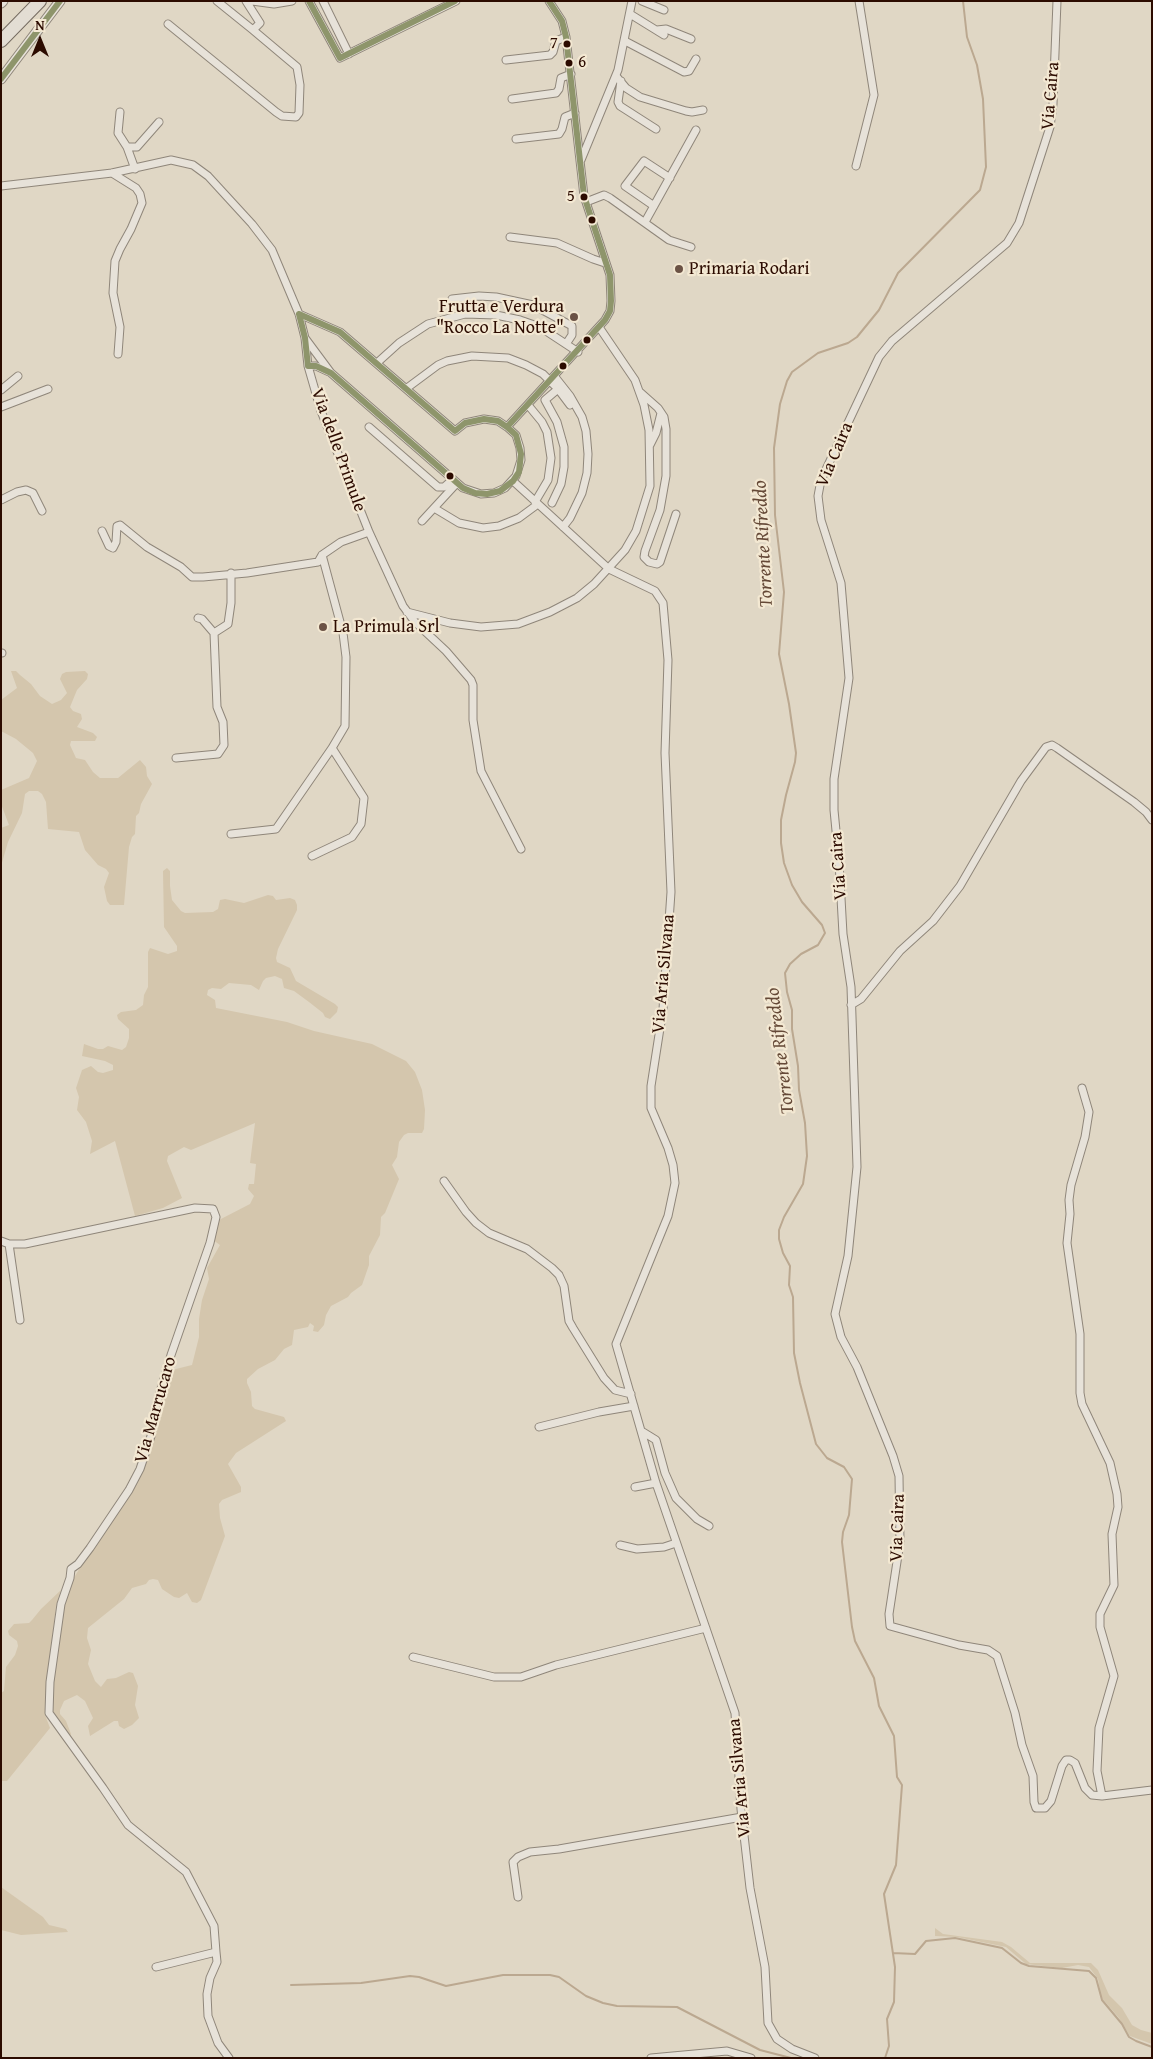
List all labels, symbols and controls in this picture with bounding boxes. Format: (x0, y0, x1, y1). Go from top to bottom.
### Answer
north arrow (15, 15, 65, 65)
text: N (35, 15, 45, 35)
place label: 7 (550, 34, 558, 54)
marker: 7 (562, 39, 572, 49)
place label: 6 (578, 53, 586, 73)
marker: 6 (564, 58, 574, 68)
street label: Via Caira (1037, 61, 1065, 131)
place label: 5 (567, 187, 575, 207)
marker: 5 (579, 192, 589, 202)
unlabelled marker (587, 215, 597, 225)
place label: Primaria Rodari (689, 258, 809, 280)
marker: Primaria Rodari (673, 263, 685, 275)
place label: Frutta e Verdura "Rocco La Notte" (436, 296, 564, 338)
marker: Frutta e Verdura "Rocco La Notte" (568, 311, 580, 323)
unlabelled marker (582, 335, 592, 345)
unlabelled marker (558, 361, 568, 371)
street label: Via delle Primule (306, 385, 370, 515)
street label: Via Caira (812, 419, 858, 491)
unlabelled marker (445, 471, 455, 481)
water label: Torrente Rifreddo (749, 480, 779, 608)
place label: La Primula Srl (333, 616, 440, 638)
marker: La Primula Srl (317, 621, 329, 633)
street label: Via Caira (826, 831, 852, 901)
street label: Via Aria Silvana (648, 913, 680, 1035)
water label: Torrente Rifreddo (762, 986, 800, 1116)
street label: Via Marrucaro (130, 1354, 182, 1466)
street label: Via Caira (886, 1493, 910, 1563)
street label: Via Aria Silvana (724, 1717, 756, 1839)

